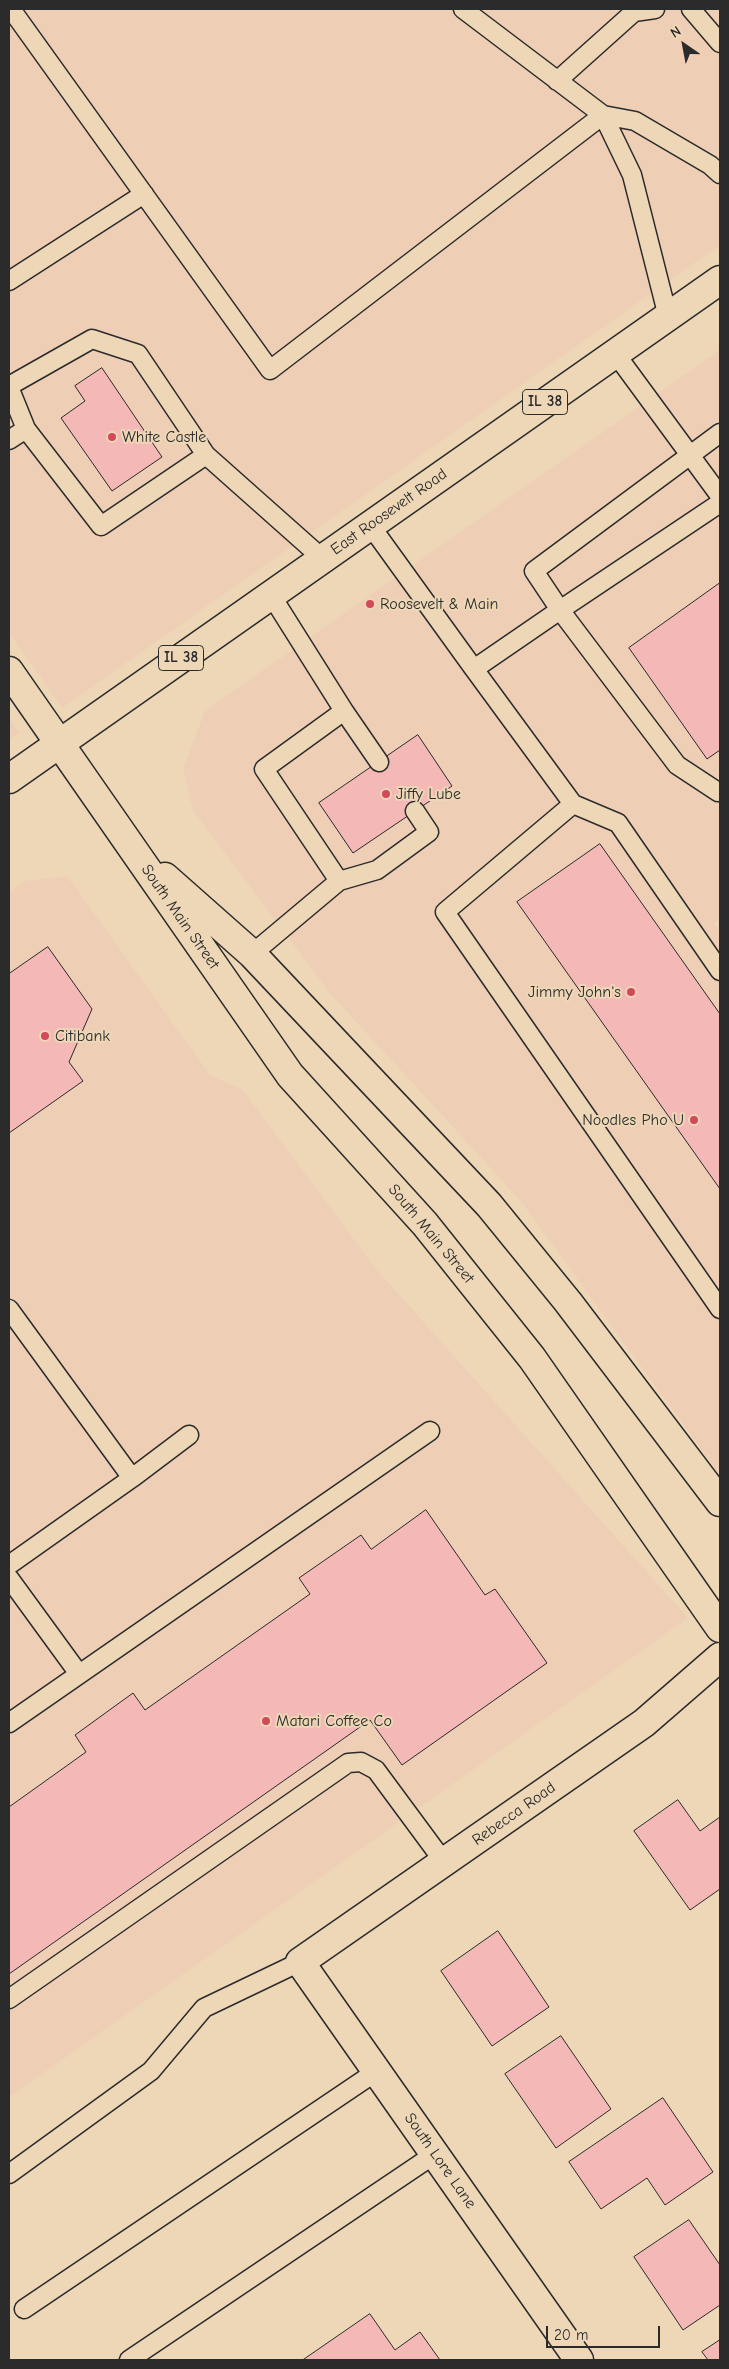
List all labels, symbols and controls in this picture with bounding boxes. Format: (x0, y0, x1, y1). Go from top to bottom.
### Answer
north arrow (659, 20, 709, 70)
text: N (667, 22, 684, 42)
road number: IL 38 (522, 390, 568, 414)
place label: White Castle (122, 427, 206, 447)
marker: White Castle (106, 431, 118, 443)
street label: East Roosevelt Road (327, 465, 451, 559)
place label: Roosevelt & Main (380, 594, 498, 614)
marker: Roosevelt & Main (364, 598, 376, 610)
road number: IL 38 (158, 646, 204, 670)
place label: Jiffy Lube (396, 784, 461, 804)
marker: Jiffy Lube (380, 788, 392, 800)
street label: South Main Street (137, 861, 223, 973)
place label: Jimmy John's (528, 982, 621, 1002)
marker: Jimmy John's (625, 986, 637, 998)
place label: Citibank (55, 1026, 110, 1046)
marker: Citibank (39, 1030, 51, 1042)
place label: Noodles Pho U (582, 1110, 684, 1130)
marker: Noodles Pho U (688, 1114, 700, 1126)
street label: South Main Street (384, 1181, 478, 1287)
place label: Matari Coffee Co (276, 1711, 392, 1731)
marker: Matari Coffee Co (260, 1715, 272, 1727)
street label: Rebecca Road (469, 1778, 559, 1850)
street label: South Lore Lane (400, 2109, 480, 2213)
scale bar (549, 2316, 663, 2348)
text: 20 m (554, 2326, 588, 2344)

